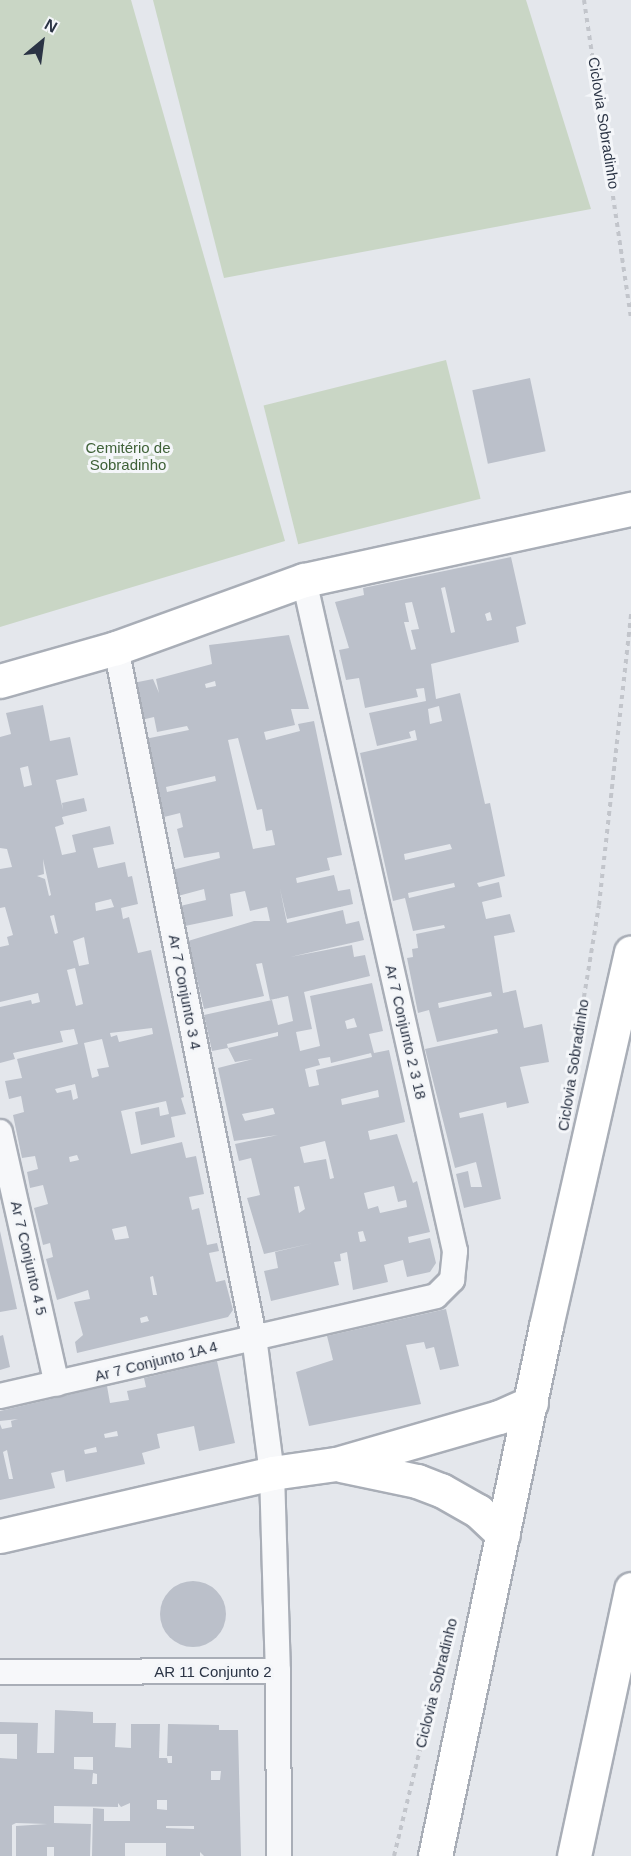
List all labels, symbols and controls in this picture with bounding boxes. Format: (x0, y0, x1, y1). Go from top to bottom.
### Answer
north arrow (12, 12, 72, 72)
text: N (42, 16, 60, 36)
street label: Ciclovia Sobradinho (585, 56, 623, 190)
park label: Cemitério de Sobradinho (85, 438, 171, 473)
street label: Ar 7 Conjunto 3 4 (165, 933, 205, 1051)
street label: Ar 7 Conjunto 2 3 18 (382, 963, 430, 1101)
street label: Ciclovia Sobradinho (554, 998, 592, 1132)
street label: Ar 7 Conjunto 4 5 (7, 1199, 51, 1317)
street label: Ar 7 Conjunto 1A 4 (92, 1337, 220, 1385)
street label: Ciclovia Sobradinho (411, 1616, 461, 1750)
street label: AR 11 Conjunto 2 (154, 1663, 272, 1681)

